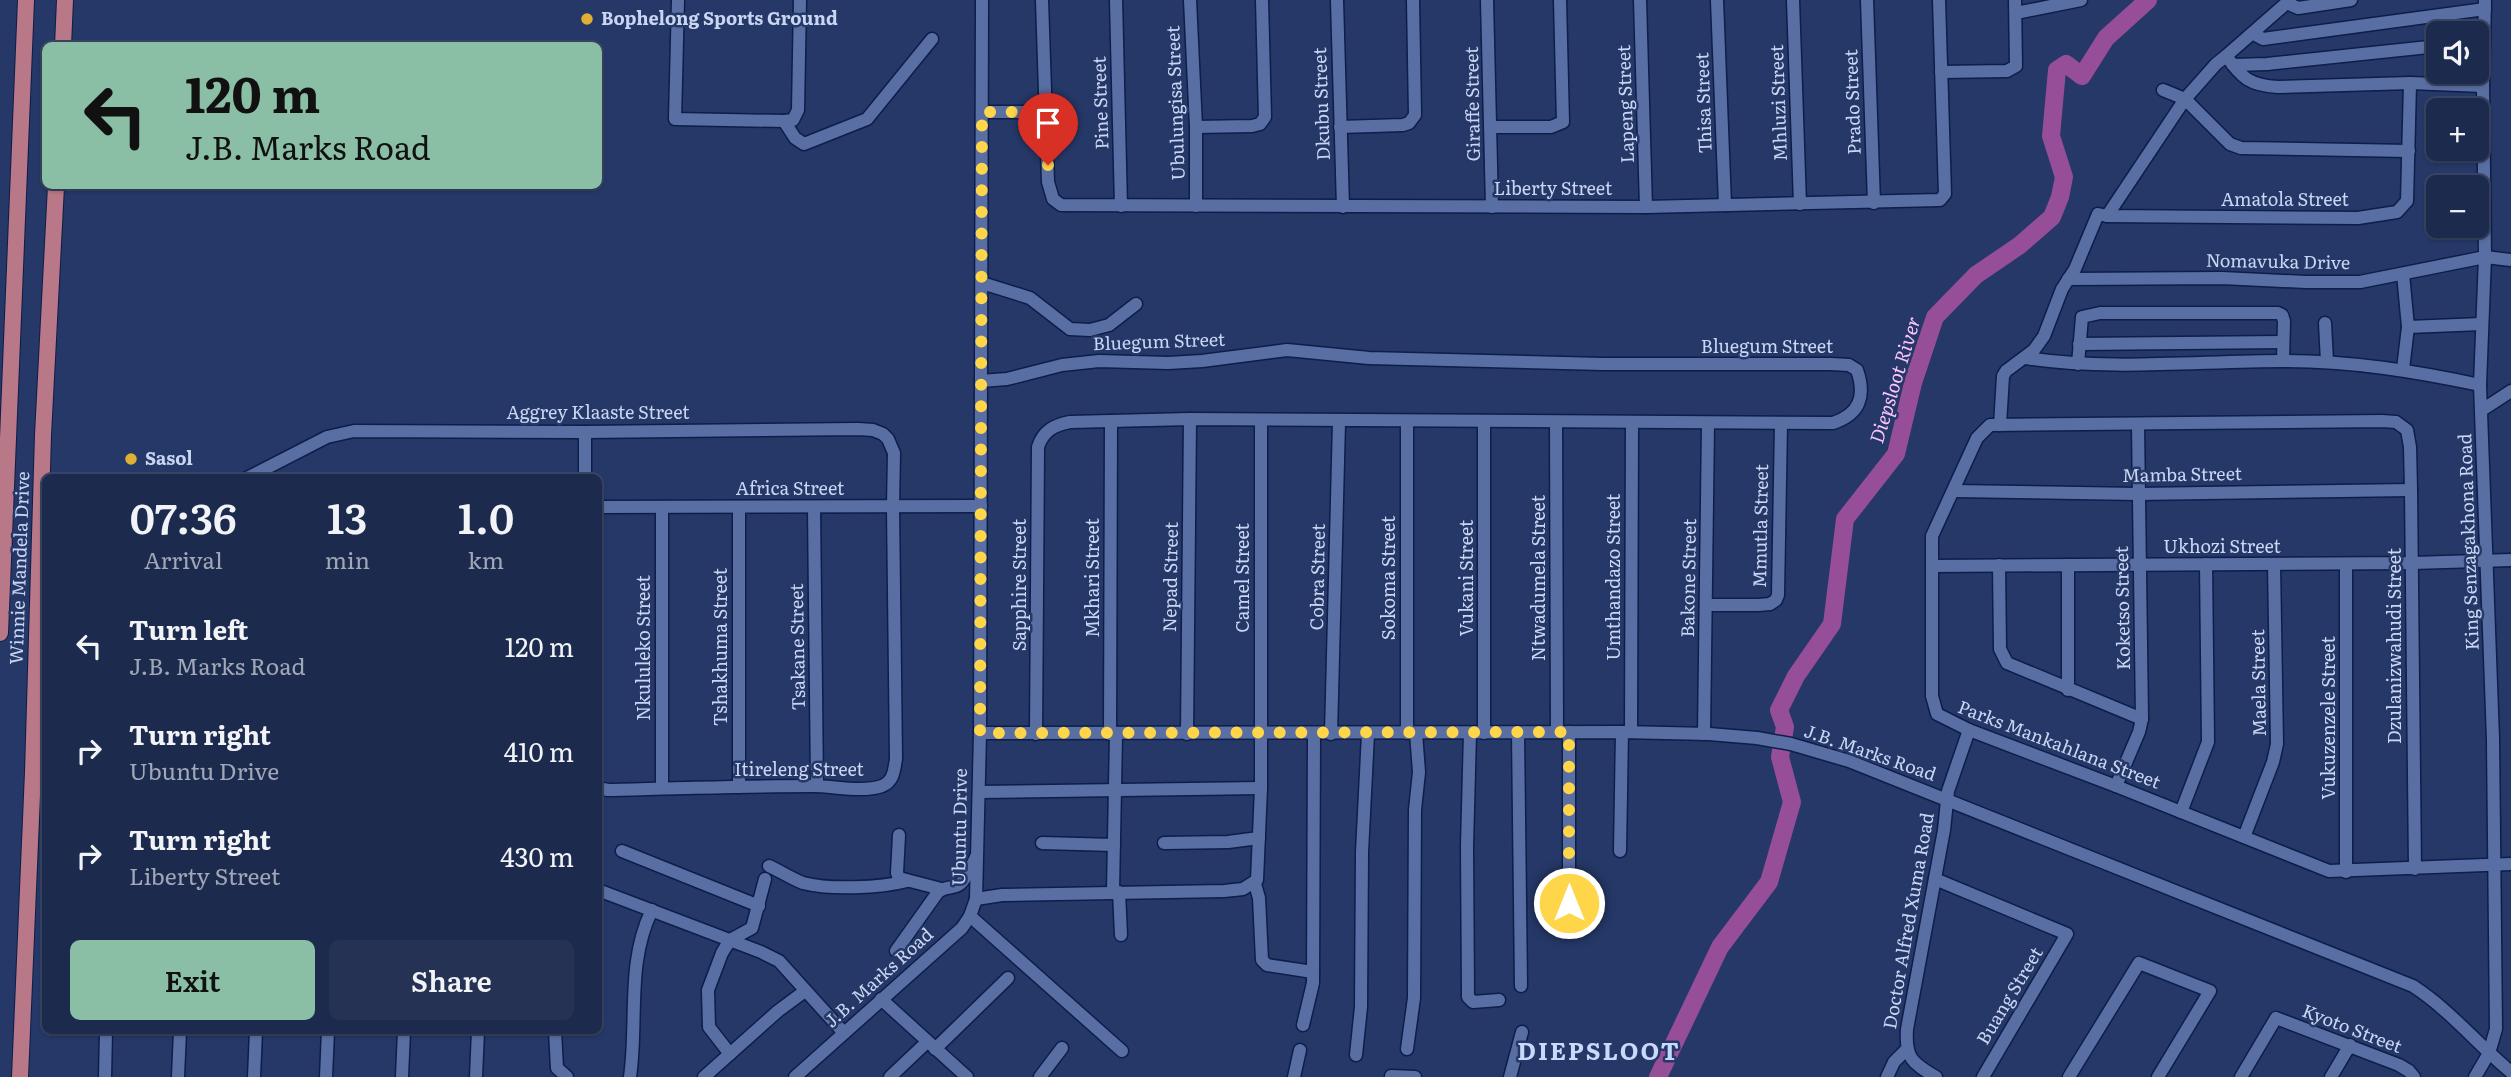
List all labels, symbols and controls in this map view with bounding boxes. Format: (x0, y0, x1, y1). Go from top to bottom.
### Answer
place label: Bophelong Sports Ground (601, 4, 838, 31)
marker: Bophelong Sports Ground (579, 11, 595, 27)
map controls (2426, 21, 2489, 238)
button: sound (2426, 21, 2489, 84)
street label: Ubulungisa Street (1158, 24, 1191, 181)
street label: Lapeng Street (1609, 44, 1640, 164)
street label: Mhluzi Street (1762, 44, 1793, 162)
street label: Dkubu Street (1305, 46, 1336, 161)
street label: Giraffe Street (1457, 46, 1486, 162)
street label: Prado Street (1836, 48, 1867, 155)
street label: Thisa Street (1687, 51, 1718, 154)
text: 120 m (185, 55, 320, 128)
street label: Pine Street (1084, 55, 1115, 150)
icon: left (70, 70, 161, 161)
pin (1018, 93, 1078, 165)
button: + (2426, 98, 2489, 161)
icon: arrive (1029, 104, 1067, 142)
text: J.B. Marks Road (185, 122, 431, 170)
street label: Liberty Street (1494, 174, 1613, 201)
button: − (2426, 175, 2489, 238)
street label: Amatola Street (2221, 185, 2350, 212)
street label: Nomavuka Drive (2206, 246, 2351, 275)
water label: Diepsloot River (1861, 313, 1927, 447)
street label: Bluegum Street (1092, 325, 1226, 356)
street label: Bluegum Street (1701, 332, 1834, 359)
street label: Aggrey Klaaste Street (506, 398, 690, 425)
street label: King Senzagakhona Road (2450, 433, 2485, 651)
place label: Sasol (145, 444, 193, 471)
marker: Sasol (123, 451, 139, 467)
street label: Mamba Street (2122, 459, 2243, 488)
street label: Mmutla Street (1745, 463, 1774, 588)
street label: Winnie Mandela Drive (2, 471, 35, 665)
street label: Africa Street (736, 474, 845, 501)
text: 07:36 (130, 485, 237, 547)
text: 13 (327, 485, 367, 547)
text: 1.0 (458, 485, 514, 547)
street label: Umthandazo Street (1599, 493, 1626, 660)
street label: Ntwadumela Street (1524, 494, 1551, 661)
street label: Sokoma Street (1374, 515, 1401, 640)
street label: Mkhari Street (1078, 517, 1105, 638)
street label: Sapphire Street (1005, 518, 1032, 651)
street label: Bakone Street (1673, 518, 1702, 638)
street label: Vukani Street (1452, 519, 1479, 636)
street label: Nepad Street (1155, 521, 1184, 632)
street label: Camel Street (1228, 523, 1255, 633)
street label: Cobra Street (1302, 523, 1331, 631)
street label: Ukhozi Street (2163, 532, 2282, 559)
text: Arrival (144, 542, 223, 576)
text: min (325, 542, 370, 576)
text: km (468, 542, 504, 576)
street label: Koketso Street (2107, 545, 2136, 670)
street label: Dzulanizwahudi Street (2380, 547, 2407, 744)
street label: Tshakhuma Street (706, 567, 733, 726)
street label: Nkululeko Street (629, 574, 656, 721)
street label: Tsakane Street (782, 583, 811, 711)
text: Turn left (129, 609, 248, 648)
text: 120 m (505, 626, 574, 665)
icon: left (70, 627, 108, 665)
street label: Maela Street (2243, 628, 2272, 737)
street label: Vukuzenzele Street (2314, 636, 2341, 800)
text: J.B. Marks Road (129, 648, 306, 682)
street label: Parks Mankahlana Street (1954, 692, 2165, 795)
text: Turn right (129, 714, 271, 753)
street label: J.B. Marks Road (1801, 716, 1940, 787)
text: 410 m (504, 731, 574, 770)
icon: right (70, 732, 108, 770)
text: Ubuntu Drive (129, 753, 279, 787)
street label: Itireleng Street (734, 755, 865, 782)
street label: Ubuntu Drive (944, 768, 973, 886)
street label: Doctor Alfred Xuma Road (1875, 810, 1940, 1031)
text: Turn right (129, 819, 271, 858)
text: 430 m (500, 836, 574, 875)
icon: right (70, 837, 108, 875)
text: Liberty Street (129, 858, 280, 892)
position arrow (1532, 866, 1606, 940)
street label: J.B. Marks Road (818, 921, 938, 1033)
button: Exit (70, 940, 315, 1020)
button: Share (329, 940, 574, 1020)
street label: Buang Street (1969, 941, 2049, 1049)
street label: Kyoto Street (2299, 996, 2407, 1059)
district label: DIEPSLOOT (1517, 1032, 1681, 1067)

